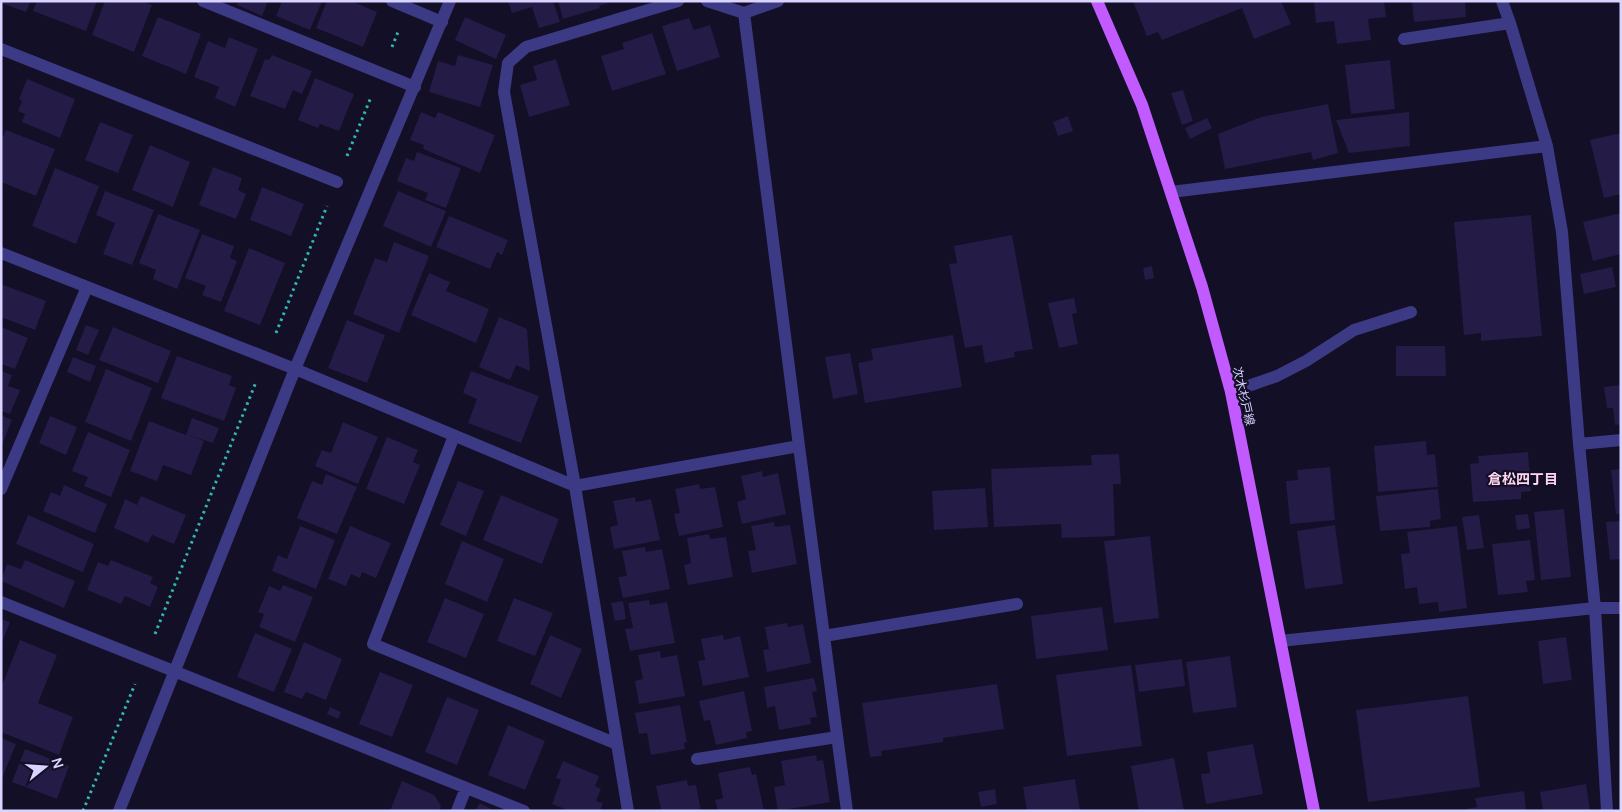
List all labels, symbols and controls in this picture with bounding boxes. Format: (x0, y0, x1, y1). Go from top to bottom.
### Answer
street label: 次木杉戸線 (1229, 365, 1259, 427)
district label: 倉松四丁目 (1488, 469, 1558, 488)
north arrow (20, 742, 70, 792)
text: N (47, 755, 68, 771)

